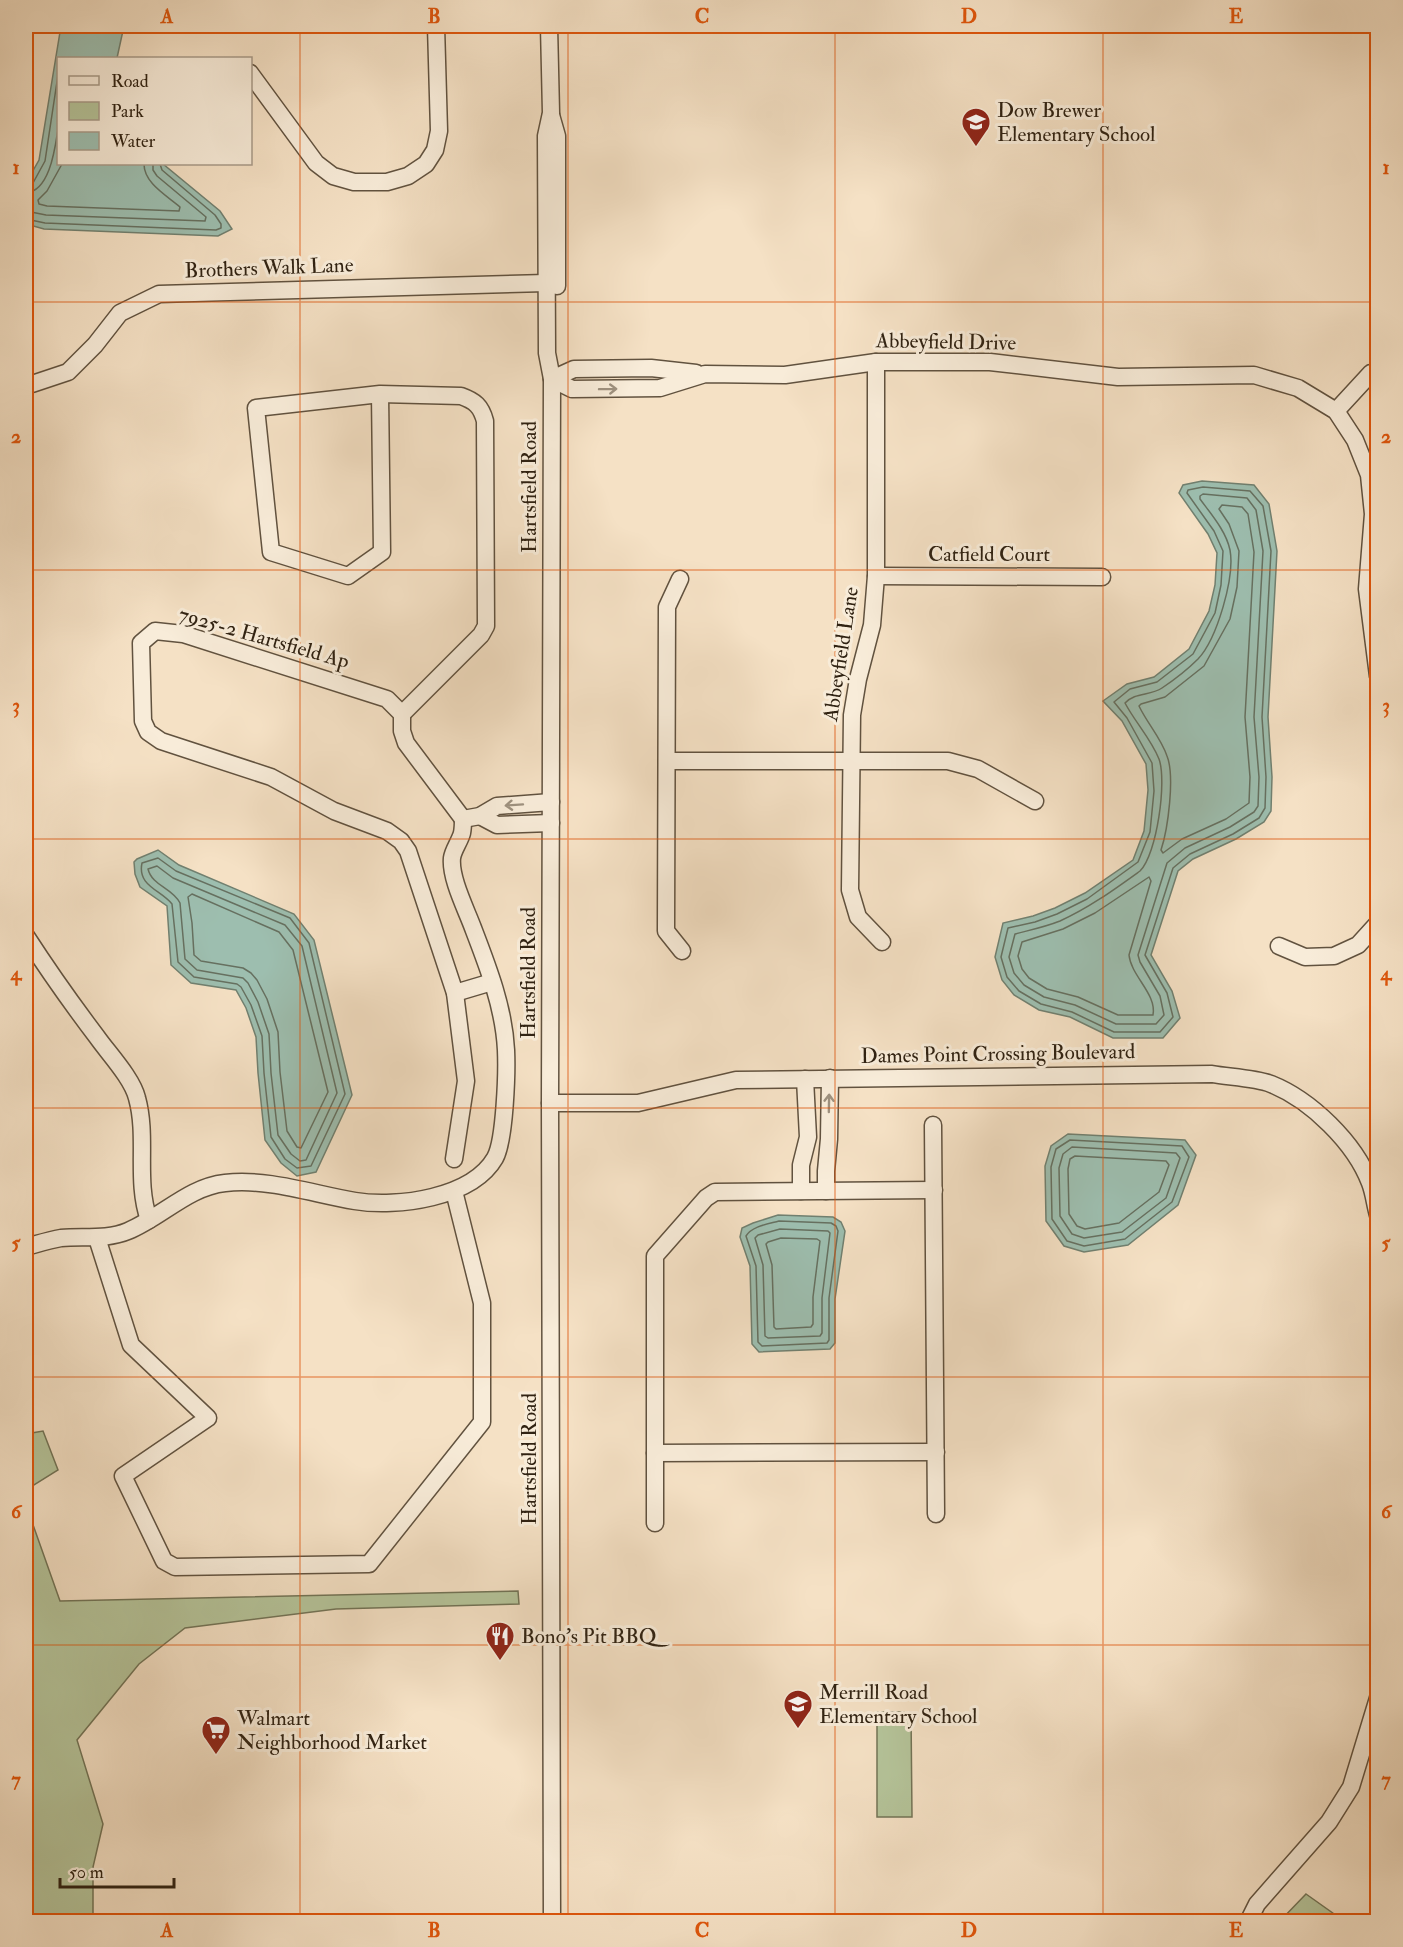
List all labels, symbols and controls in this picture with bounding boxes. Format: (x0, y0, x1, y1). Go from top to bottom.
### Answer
text: A (160, 4, 174, 29)
text: B (427, 4, 441, 29)
text: C (695, 4, 709, 29)
text: D (961, 4, 977, 29)
text: E (1229, 4, 1244, 29)
legend (57, 57, 252, 165)
text: Road (111, 70, 149, 93)
place label: Dow Brewer Elementary School (997, 97, 1156, 148)
text: Park (111, 100, 144, 123)
school or university icon: Dow Brewer Elementary School (960, 106, 992, 148)
text: Water (110, 130, 155, 153)
text: 1 (12, 155, 20, 180)
text: 1 (1382, 155, 1390, 180)
street label: Brothers Walk Lane (184, 252, 354, 284)
street label: Abbeyfield Drive (875, 327, 1017, 357)
one-way arrow (597, 383, 617, 394)
street label: Hartsfield Road (516, 420, 543, 553)
text: 2 (11, 424, 21, 449)
text: 2 (1381, 424, 1391, 449)
street label: Catfield Court (928, 541, 1050, 568)
street label: Abbeyfield Lane (817, 585, 865, 724)
street label: 7925-2 Hartsfield Ap (176, 601, 352, 675)
text: 3 (12, 693, 20, 718)
text: 3 (1382, 693, 1390, 718)
one-way arrow (504, 799, 524, 810)
street label: Hartsfield Road (515, 906, 542, 1039)
text: 4 (10, 961, 23, 986)
text: 4 (1380, 961, 1393, 986)
street label: Dames Point Crossing Boulevard (860, 1038, 1136, 1070)
one-way arrow (824, 1094, 835, 1114)
text: 5 (12, 1230, 22, 1255)
text: 5 (1382, 1230, 1392, 1255)
street label: Hartsfield Road (516, 1392, 543, 1525)
text: 6 (11, 1499, 23, 1524)
text: 6 (1381, 1499, 1393, 1524)
restaurant icon: Bono's Pit BBQ (484, 1620, 516, 1662)
place label: Bono's Pit BBQ (521, 1623, 670, 1650)
place label: Merrill Road Elementary School (819, 1679, 978, 1730)
school or university icon: Merrill Road Elementary School (782, 1688, 814, 1730)
place label: Walmart Neighborhood Market (236, 1705, 427, 1756)
supermarket icon: Walmart Neighborhood Market (200, 1714, 232, 1756)
text: 7 (11, 1767, 21, 1792)
text: 7 (1381, 1767, 1391, 1792)
scale bar (60, 1851, 174, 1889)
text: 50 m (69, 1861, 104, 1884)
text: A (160, 1918, 174, 1943)
text: B (427, 1918, 441, 1943)
text: C (695, 1918, 709, 1943)
text: D (961, 1918, 977, 1943)
text: E (1229, 1918, 1244, 1943)

